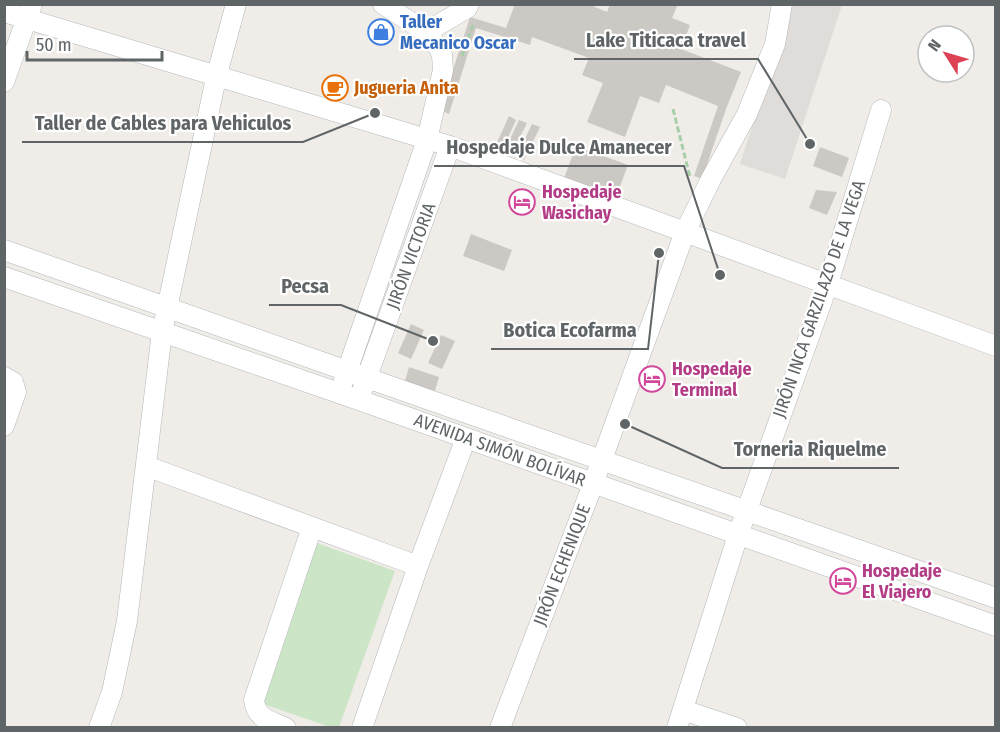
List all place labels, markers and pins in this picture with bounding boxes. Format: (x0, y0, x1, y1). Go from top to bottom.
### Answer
place label: Taller Mecanico Oscar (400, 11, 516, 54)
shop icon: Taller Mecanico Oscar (366, 17, 396, 47)
callout: Lake Titicaca travel (574, 21, 758, 59)
cafe icon: Jugueria Anita (320, 73, 350, 103)
place label: Jugueria Anita (353, 77, 459, 99)
callout: Taller de Cables para Vehiculos (22, 104, 303, 142)
callout: Hospedaje Dulce Amanecer (434, 128, 684, 166)
place label: Hospedaje Wasichay (542, 181, 622, 224)
hotel icon: Hospedaje Wasichay (507, 187, 537, 217)
callout: Pecsa (269, 267, 341, 305)
callout: Botica Ecofarma (491, 311, 648, 349)
place label: Hospedaje Terminal (672, 358, 752, 401)
hotel icon: Hospedaje Terminal (637, 364, 667, 394)
callout: Torneria Riquelme (722, 430, 899, 468)
place label: Hospedaje El Viajero (862, 560, 942, 603)
hotel icon: Hospedaje El Viajero (828, 566, 858, 596)

